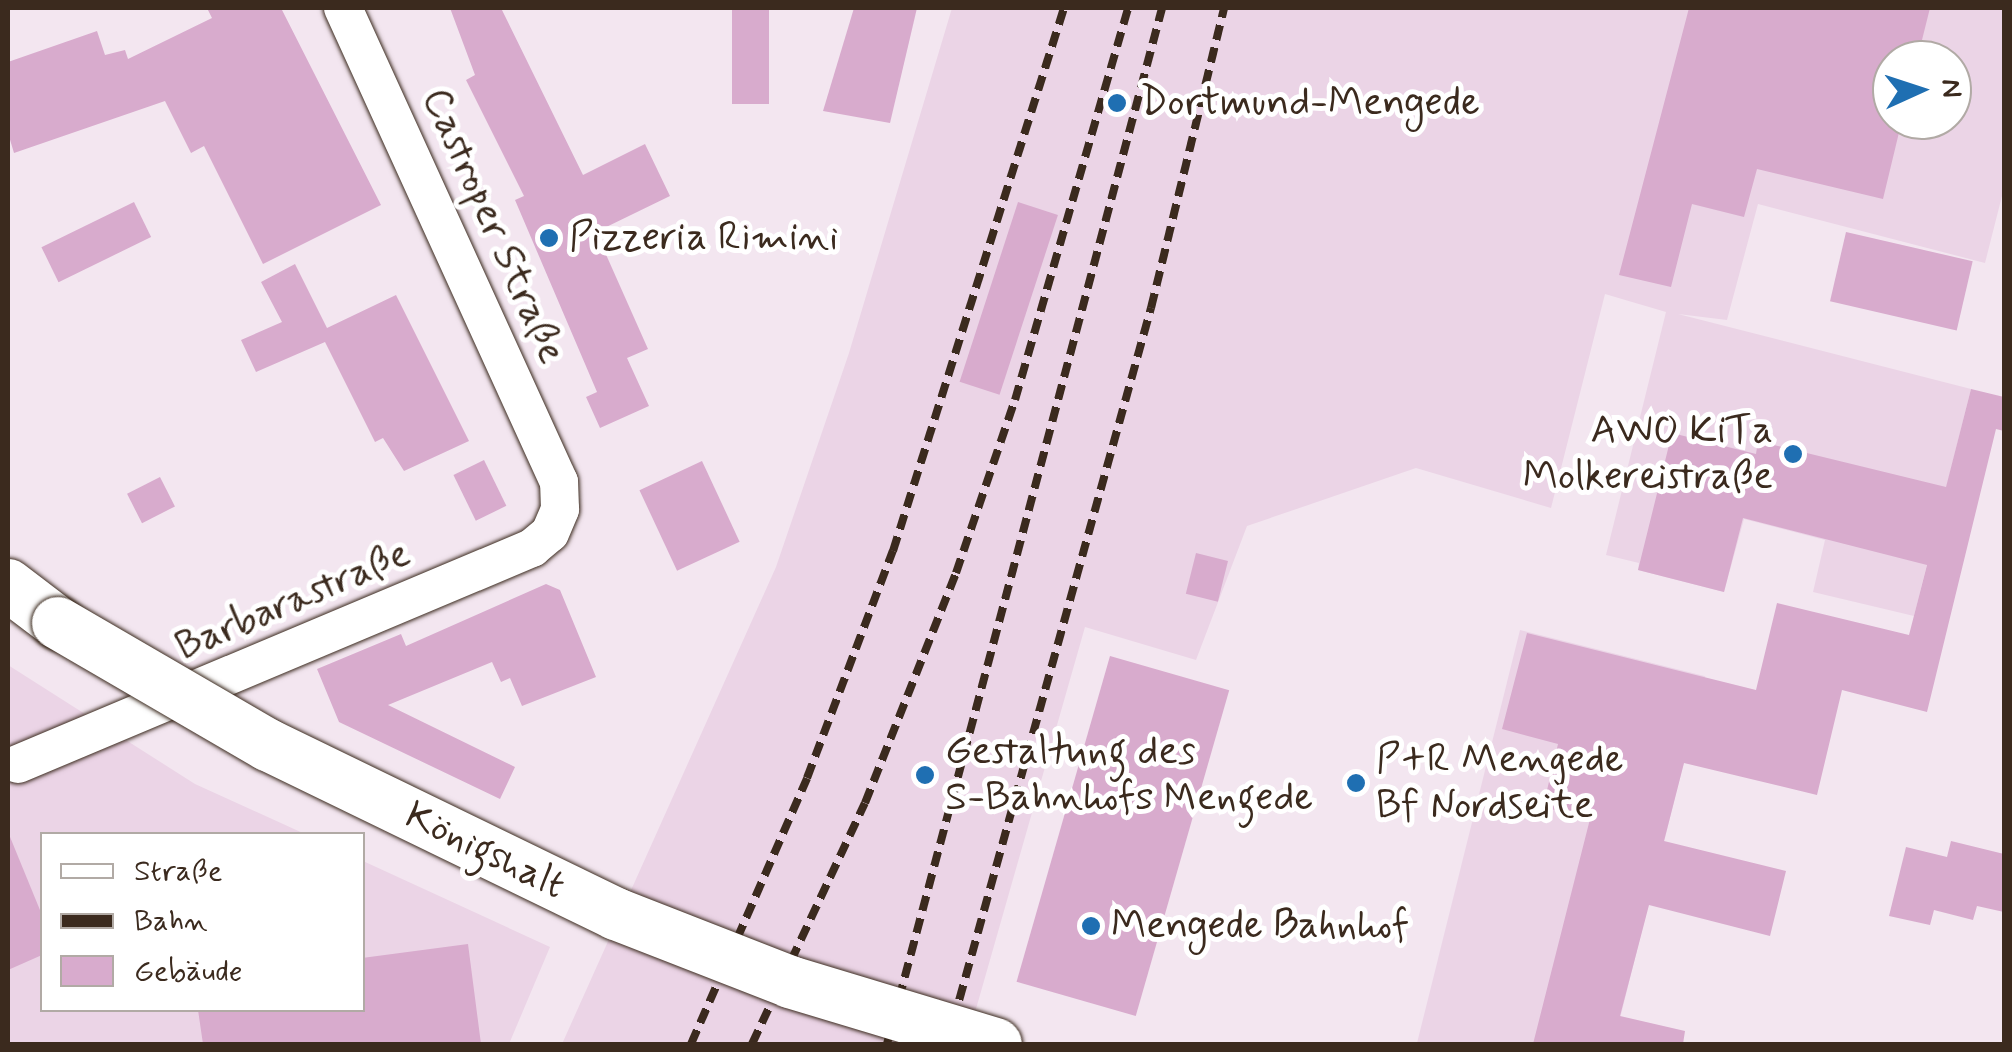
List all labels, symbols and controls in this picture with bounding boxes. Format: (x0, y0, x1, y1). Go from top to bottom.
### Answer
north arrow (1872, 40, 1972, 140)
text: N (1931, 78, 1969, 99)
place label: Dortmund-Mengede (1140, 79, 1480, 127)
street label: Castroper Straße (412, 84, 574, 368)
marker: Dortmund-Mengede (1104, 90, 1130, 116)
place label: Pizzeria Rimini (569, 214, 838, 262)
marker: Pizzeria Rimini (538, 227, 560, 249)
place label: AWO KiTa Molkereistraße (1523, 407, 1773, 501)
marker: AWO KiTa Molkereistraße (1782, 443, 1804, 465)
street label: Barbarastraße (169, 530, 417, 672)
place label: Gestaltung des S-Bahnhofs Mengede (945, 728, 1316, 822)
place label: P+R Mengede Bf Nordseite (1376, 736, 1613, 830)
marker: Gestaltung des S-Bahnhofs Mengede (914, 764, 936, 786)
marker: P+R Mengede Bf Nordseite (1345, 772, 1367, 794)
street label: Königshalt (397, 792, 573, 910)
legend (40, 832, 365, 1012)
text: Straße (134, 852, 222, 891)
text: Bahn (134, 902, 208, 941)
place label: Mengede Bahnhof (1111, 902, 1424, 950)
marker: Mengede Bahnhof (1080, 915, 1102, 937)
text: Gebäude (134, 952, 242, 991)

